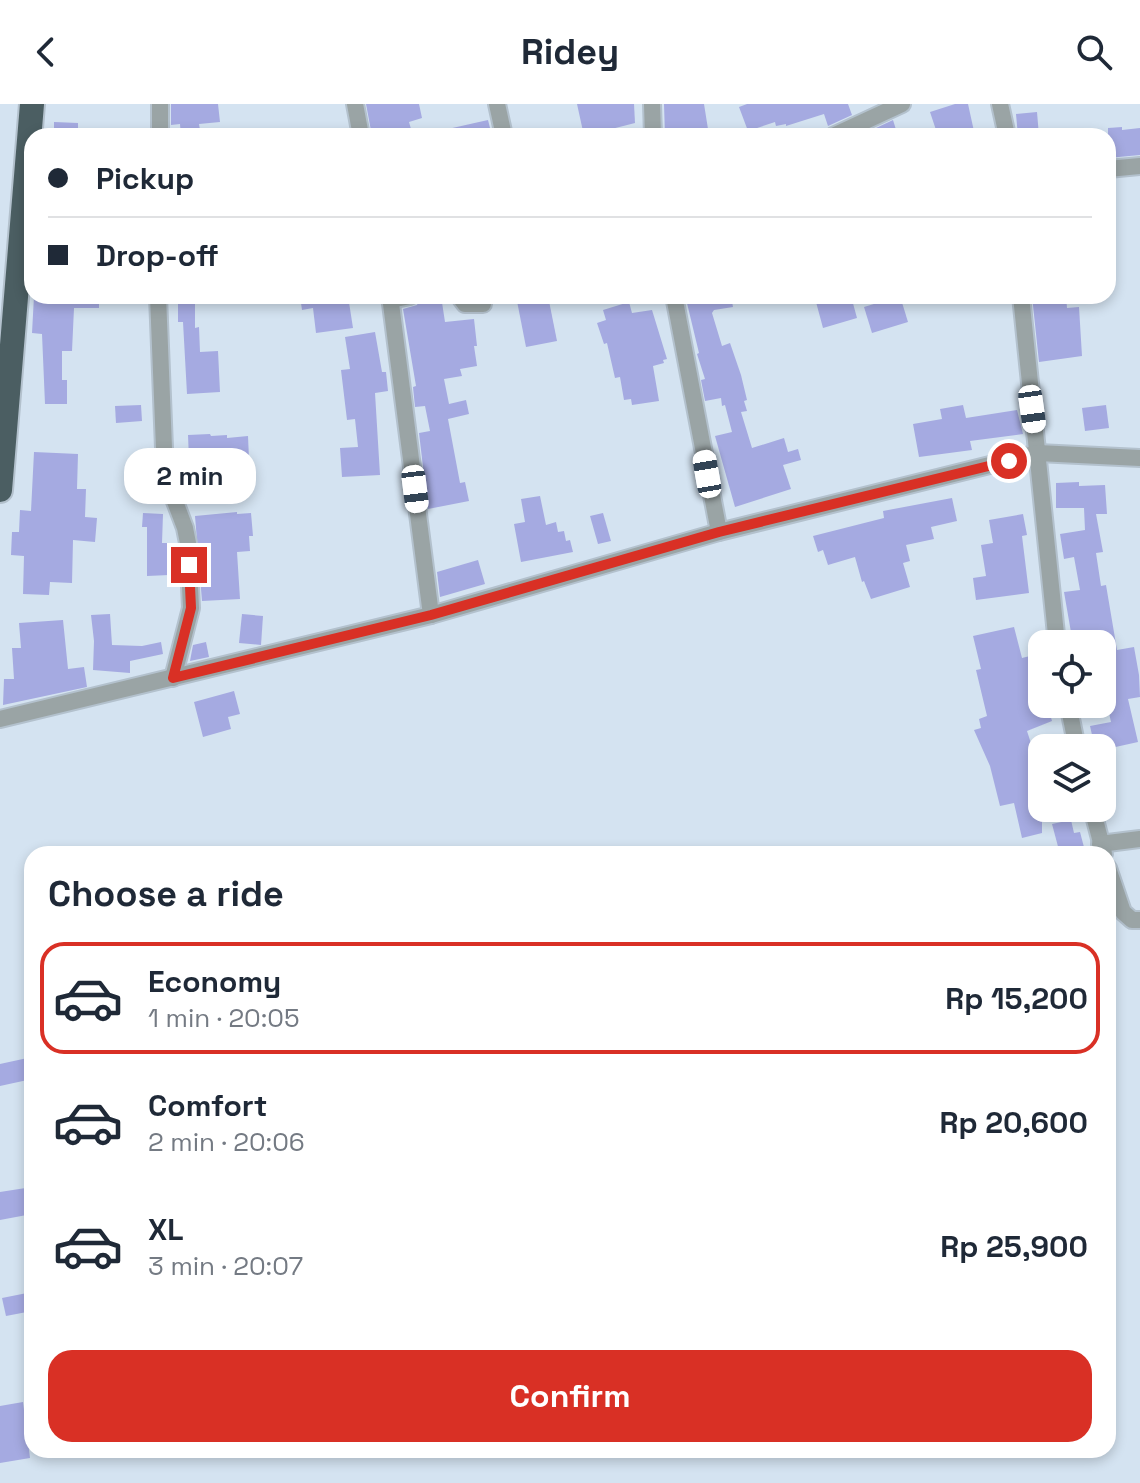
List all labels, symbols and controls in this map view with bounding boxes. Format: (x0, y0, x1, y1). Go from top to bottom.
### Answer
text: Ridey (521, 29, 619, 75)
icon: back (24, 30, 68, 74)
icon: search (1072, 30, 1116, 74)
text: Pickup (96, 159, 194, 198)
text: Drop-off (96, 236, 219, 275)
car (1017, 384, 1047, 434)
route start (991, 443, 1027, 479)
car (691, 448, 723, 500)
callout: 2 min (123, 449, 255, 505)
text: 2 min (156, 459, 224, 493)
car (400, 464, 430, 514)
route end (171, 547, 207, 583)
map controls (1028, 630, 1116, 822)
button: locate (1028, 630, 1116, 718)
button: layers (1028, 734, 1116, 822)
text: Choose a ride (48, 871, 284, 917)
icon: car (52, 962, 124, 1034)
text: Economy (148, 962, 281, 1001)
text: Rp 15,200 (945, 979, 1088, 1018)
text: 1 min · 20:05 (148, 1001, 300, 1035)
icon: car (52, 1086, 124, 1158)
text: Comfort (148, 1086, 267, 1125)
text: Rp 20,600 (939, 1103, 1088, 1142)
text: 2 min · 20:06 (148, 1125, 305, 1159)
icon: car (52, 1210, 124, 1282)
text: XL (148, 1210, 184, 1249)
text: Rp 25,900 (940, 1227, 1088, 1266)
text: 3 min · 20:07 (148, 1249, 303, 1283)
button: Confirm (48, 1350, 1092, 1442)

